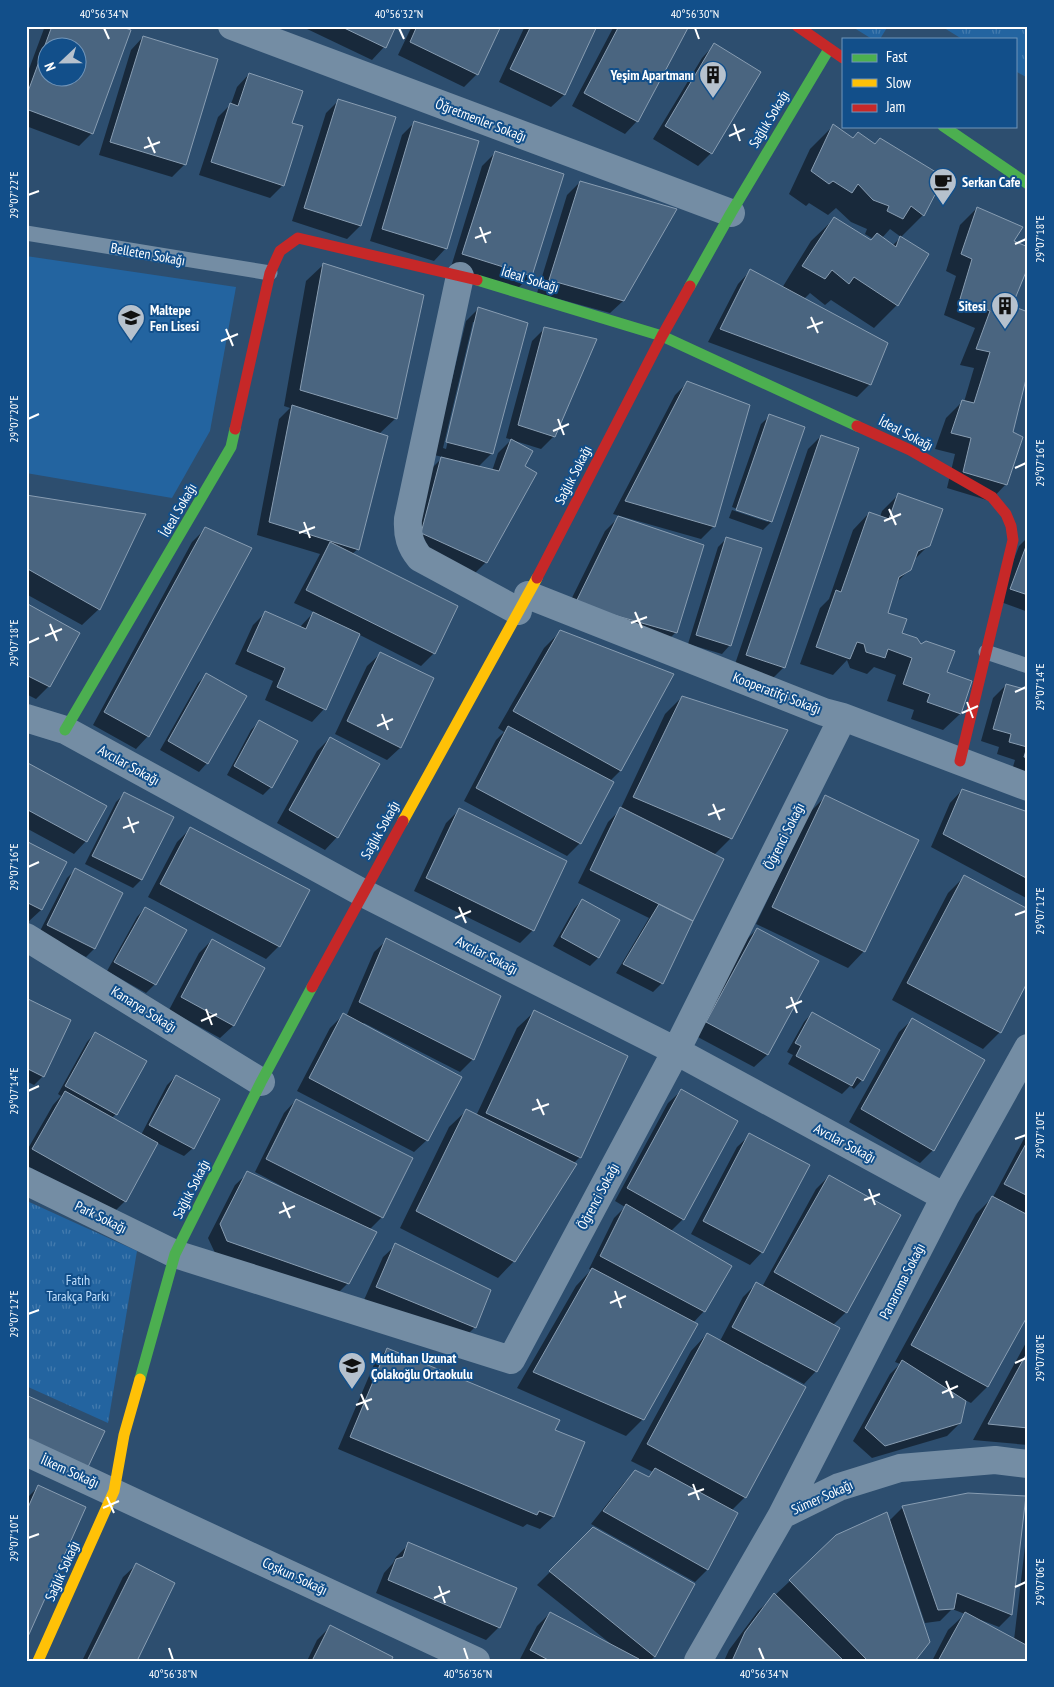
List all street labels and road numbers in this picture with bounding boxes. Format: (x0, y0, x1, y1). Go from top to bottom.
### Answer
street label: Sağlık Sokağı (745, 87, 793, 151)
street label: Öğretmenler Sokağı (433, 94, 529, 146)
street label: Belleten Sokağı (109, 239, 187, 269)
street label: İdeal Sokağı (499, 262, 561, 296)
street label: İdeal Sokağı (876, 412, 936, 454)
street label: Sağlık Sokağı (550, 442, 596, 508)
street label: İdeal Sokağı (155, 480, 201, 540)
street label: Kooperatifçi Sokağı (730, 668, 824, 718)
street label: Avcılar Sokağı (95, 741, 163, 789)
street label: Sağlık Sokağı (357, 798, 403, 862)
street label: Öğrenci Sokağı (759, 800, 809, 872)
street label: Avcılar Sokağı (453, 932, 521, 978)
street label: Kanarya Sokağı (108, 982, 180, 1036)
street label: Avcılar Sokağı (811, 1119, 879, 1167)
street label: Sağlık Sokağı (168, 1156, 214, 1222)
street label: Öğrenci Sokağı (573, 1160, 623, 1232)
street label: Park Sokağı (72, 1197, 130, 1237)
street label: Panaroma Sokağı (875, 1240, 929, 1322)
street label: İlkem Sokağı (38, 1450, 102, 1492)
street label: Sümer Sokağı (788, 1475, 856, 1519)
street label: Sağlık Sokağı (41, 1538, 83, 1604)
street label: Coşkun Sokağı (260, 1553, 330, 1599)

